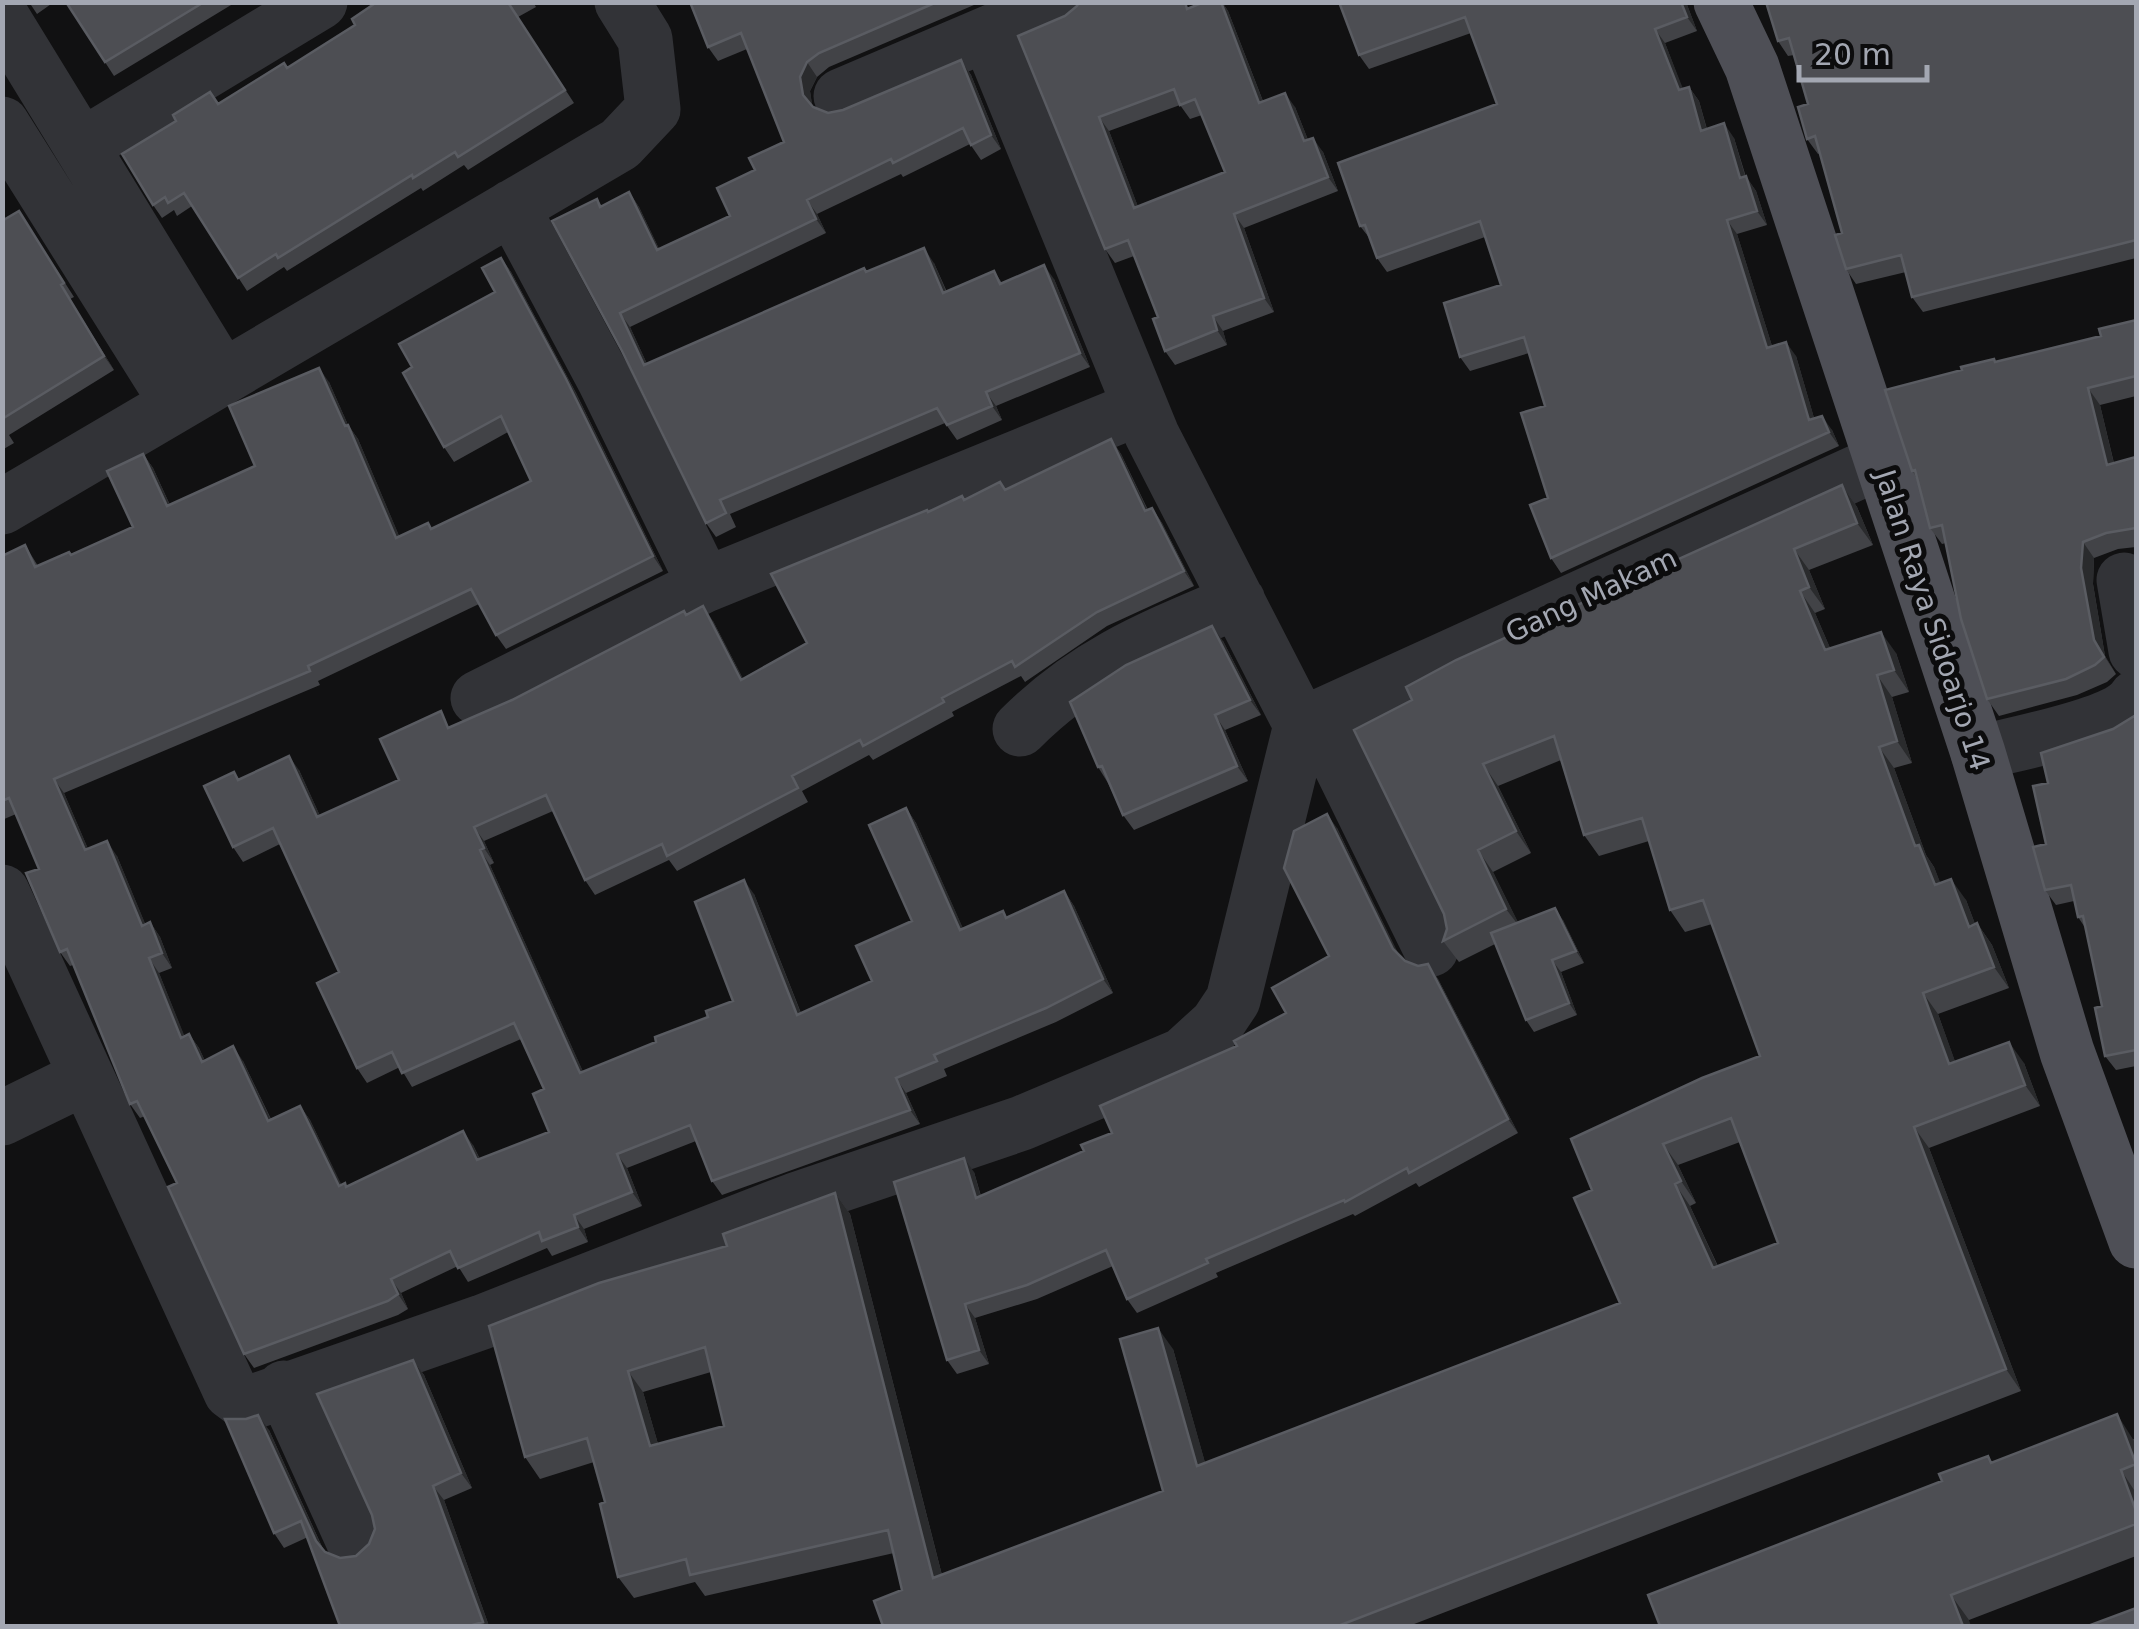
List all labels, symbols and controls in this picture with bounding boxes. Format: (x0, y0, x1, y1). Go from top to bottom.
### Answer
scale bar (1799, 20, 1926, 82)
text: 20 m (1814, 37, 1891, 72)
street label: Jalan Raya Sidoarjo 14 (1868, 464, 1997, 775)
street label: Gang Makam (1501, 541, 1682, 649)

